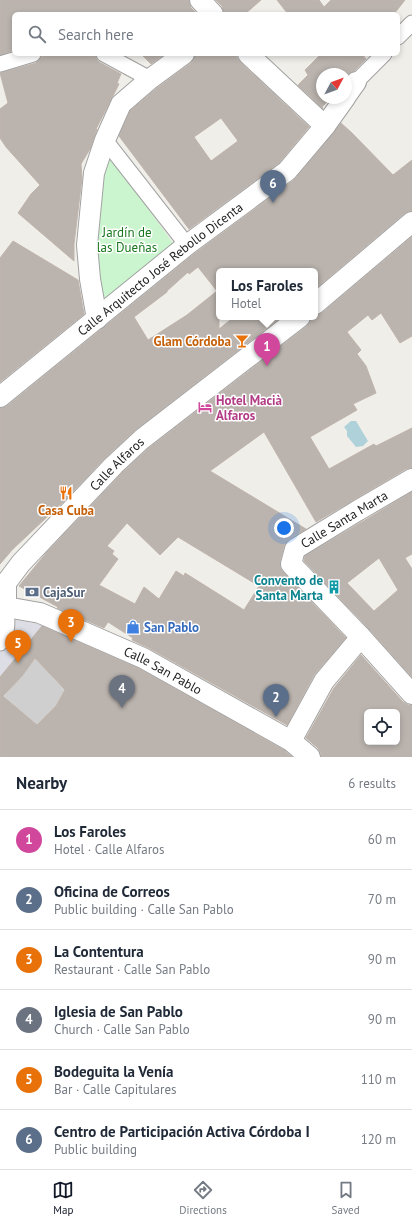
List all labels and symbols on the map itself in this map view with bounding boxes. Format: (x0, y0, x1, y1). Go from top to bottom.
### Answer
north arrow (316, 68, 352, 104)
pin: 6 (260, 170, 286, 203)
street label: Calle Arquitecto José Rebollo Dicenta (74, 199, 246, 340)
park label: Jardín de las Dueñas (97, 224, 157, 256)
place label: Glam Córdoba (153, 333, 231, 350)
bar icon: Glam Córdoba (234, 333, 250, 349)
pin: 1 (254, 333, 280, 366)
place label: Hotel Macià Alfaros (216, 392, 282, 424)
hotel icon: Hotel Macià Alfaros (197, 399, 213, 415)
street label: Calle Alfaros (86, 433, 148, 494)
restaurant icon: Casa Cuba (58, 485, 74, 501)
street label: Calle Santa Marta (298, 487, 391, 552)
place label: Casa Cuba (38, 502, 94, 519)
your location (274, 518, 294, 538)
place label: Convento de Santa Marta (254, 572, 323, 604)
building icon: Convento de Santa Marta (326, 579, 342, 595)
bank icon: CajaSur (24, 584, 40, 600)
place label: CajaSur (43, 584, 85, 601)
pin: 3 (58, 609, 84, 642)
shop icon: San Pablo (125, 619, 141, 635)
place label: San Pablo (144, 619, 199, 636)
pin: 5 (5, 630, 31, 663)
street label: Calle San Pablo (121, 643, 205, 698)
pin: 4 (109, 675, 135, 708)
pin: 2 (263, 684, 289, 717)

